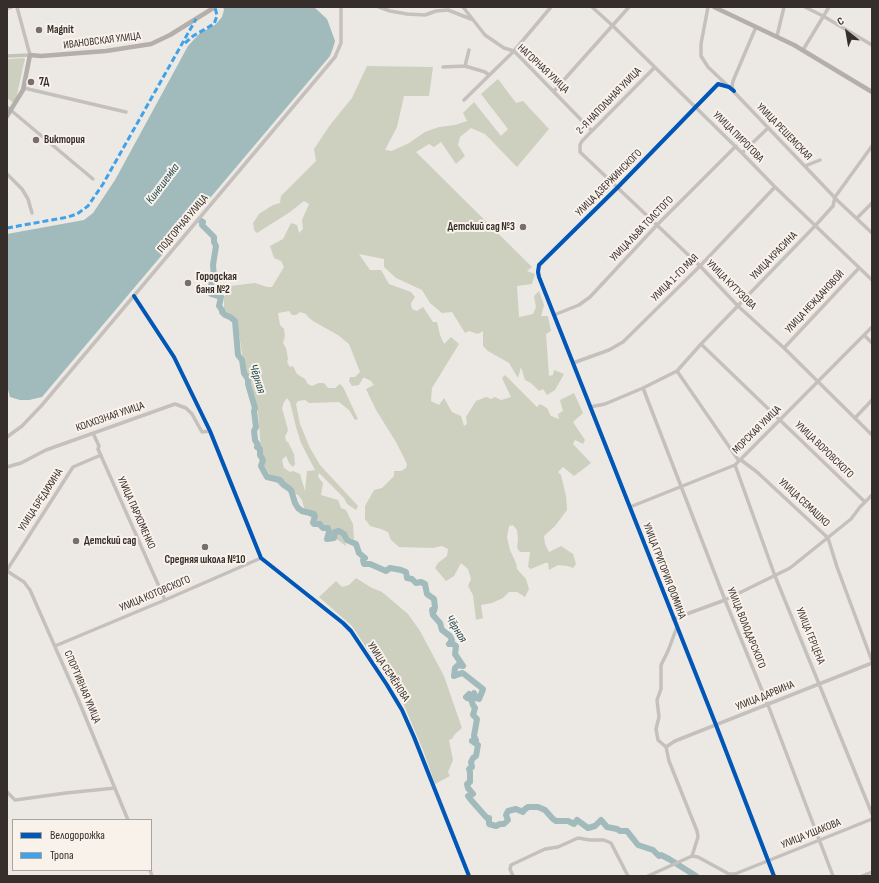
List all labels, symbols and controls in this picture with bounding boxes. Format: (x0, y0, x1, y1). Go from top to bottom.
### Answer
north arrow (827, 12, 867, 52)
text: С (835, 14, 846, 28)
place label: Magnit (47, 23, 74, 37)
marker: Magnit (34, 25, 44, 35)
street label: ИВАНОВСКАЯ УЛИЦА (63, 30, 141, 52)
street label: НАГОРНАЯ УЛИЦА (514, 42, 572, 96)
street label: 2-Я НАПОЛЬНАЯ УЛИЦА (574, 65, 644, 137)
place label: 7Д (39, 75, 49, 89)
marker: 7Д (26, 77, 36, 87)
street label: УЛИЦА РЕШЕМСКАЯ (753, 101, 815, 163)
street label: УЛИЦА ПИРОГОВА (710, 109, 766, 165)
place label: Виктория (44, 133, 85, 147)
marker: Виктория (31, 135, 41, 145)
street label: УЛИЦА ДЗЕРЖИНСКОГО (573, 147, 645, 219)
water label: Кинешемка (143, 161, 183, 207)
street label: ПОДГОРНАЯ УЛИЦА (155, 192, 211, 256)
street label: УЛИЦА ЛЬВА ТОЛСТОГО (607, 194, 677, 264)
place label: Детский сад №3 (447, 220, 515, 234)
marker: Детский сад №3 (518, 222, 528, 232)
street label: УЛИЦА КРАСИНА (748, 229, 800, 283)
street label: УЛИЦА 1-ГО МАЯ (649, 252, 701, 304)
street label: УЛИЦА КУТУЗОВА (703, 257, 759, 313)
street label: УЛИЦА НЕЖДАНОВОЙ (783, 268, 847, 336)
place label: Городская баня №2 (196, 270, 237, 296)
marker: Городская баня №2 (183, 278, 193, 288)
water label: Чёрная (246, 363, 268, 395)
street label: КОЛХОЗНАЯ УЛИЦА (74, 399, 146, 435)
street label: МОРСКАЯ УЛИЦА (730, 403, 784, 457)
street label: УЛИЦА ВОРОВСКОГО (792, 419, 856, 481)
street label: УЛИЦА БРЕДИХИНА (16, 466, 66, 534)
street label: УЛИЦА ПАРХОМЕНКО (114, 475, 158, 551)
street label: УЛИЦА СЕМАШКО (776, 476, 832, 530)
street label: УЛИЦА ГРИГОРИЯ ФОМИНА (640, 521, 688, 621)
place label: Детский сад (84, 534, 136, 548)
marker: Детский сад (71, 536, 81, 546)
marker: Средняя школа №10 (200, 542, 210, 552)
place label: Средняя школа №10 (165, 553, 245, 567)
street label: УЛИЦА КОТОВСКОГО (117, 573, 193, 615)
street label: УЛИЦА ВОЛОДАРСКОГО (724, 585, 768, 671)
street label: УЛИЦА ГЕРЦЕНА (793, 606, 827, 666)
water label: Чёрная (442, 613, 470, 645)
street label: УЛИЦА СЕМЁНОВА (364, 640, 412, 704)
street label: СПОРТИВНАЯ УЛИЦА (61, 649, 103, 725)
street label: УЛИЦА ДАРВИНА (734, 678, 796, 714)
street label: УЛИЦА УШАКОВА (779, 816, 843, 852)
legend (12, 819, 152, 871)
text: Велодорожка (50, 828, 105, 843)
text: Тропа (50, 848, 74, 863)

